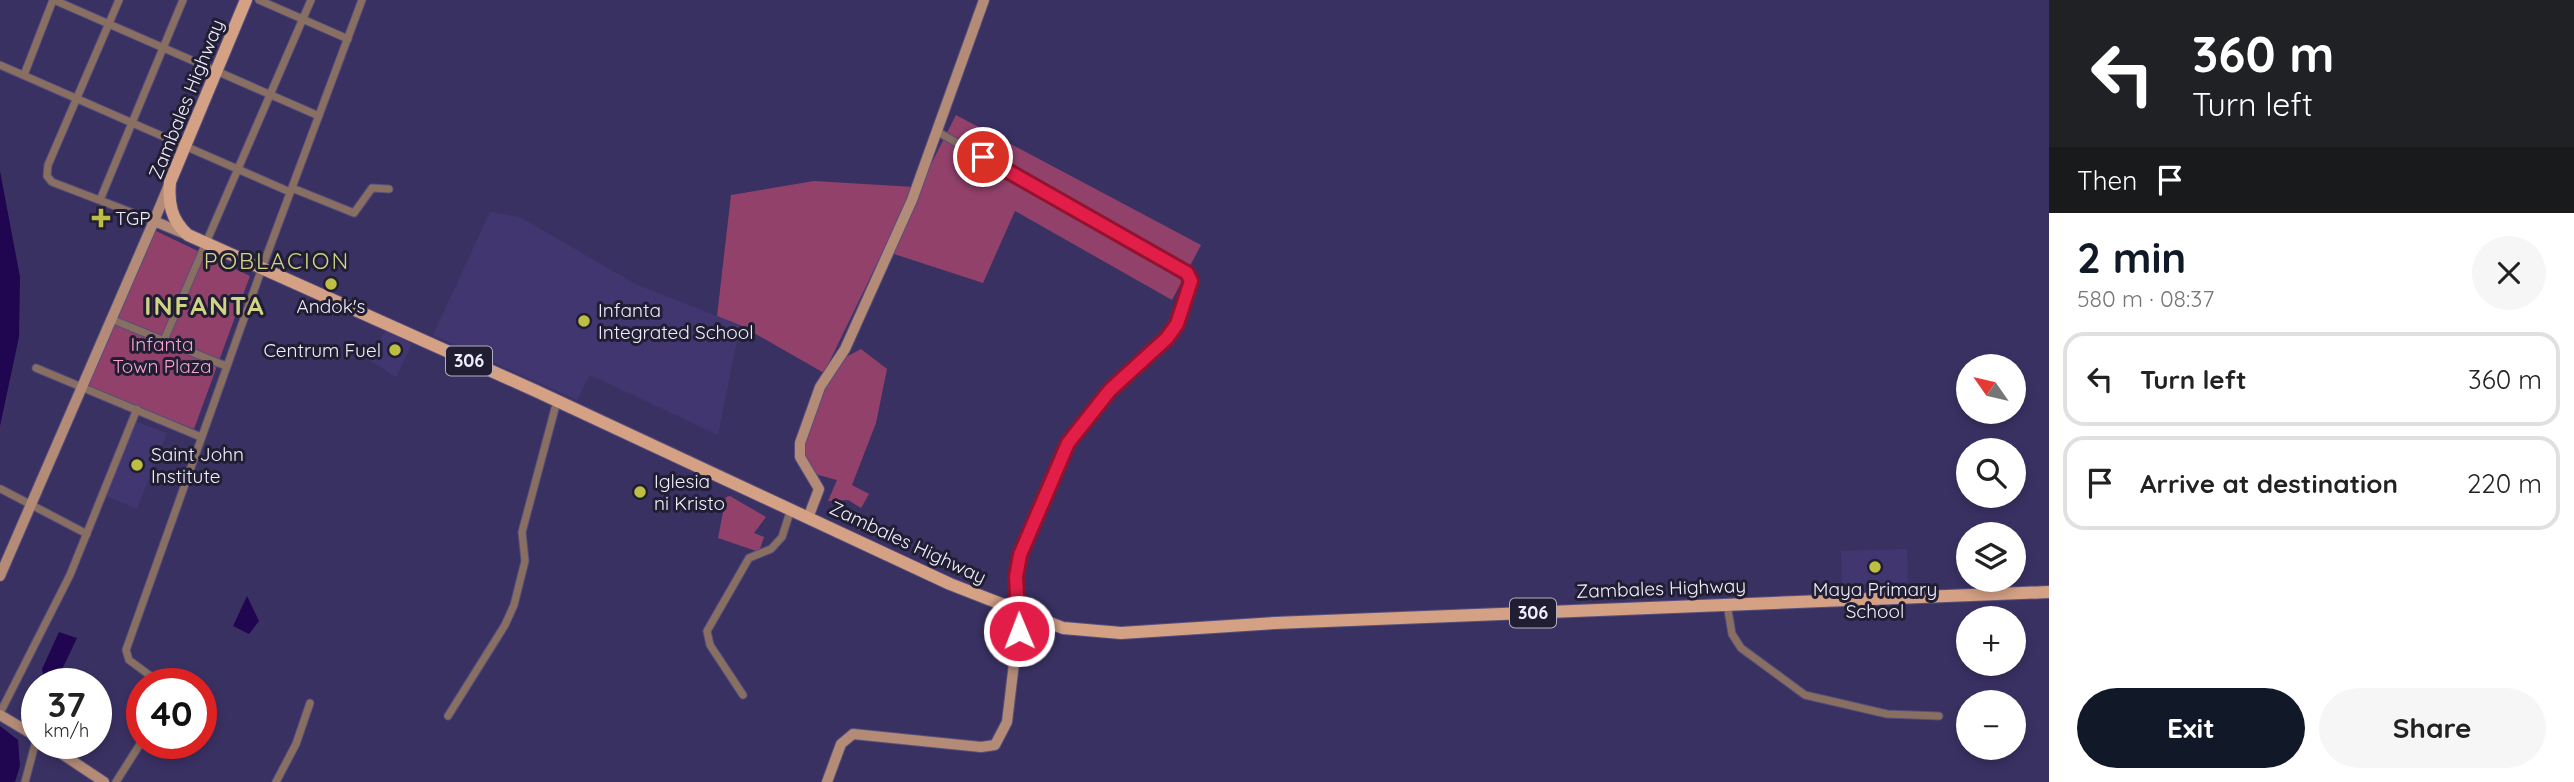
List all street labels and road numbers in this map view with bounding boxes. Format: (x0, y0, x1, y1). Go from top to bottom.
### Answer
street label: Zambales Highway (143, 16, 229, 182)
road number: 306 (446, 346, 492, 376)
street label: Zambales Highway (826, 495, 990, 589)
street label: Zambales Highway (1576, 573, 1746, 603)
road number: 306 (1510, 598, 1556, 628)

